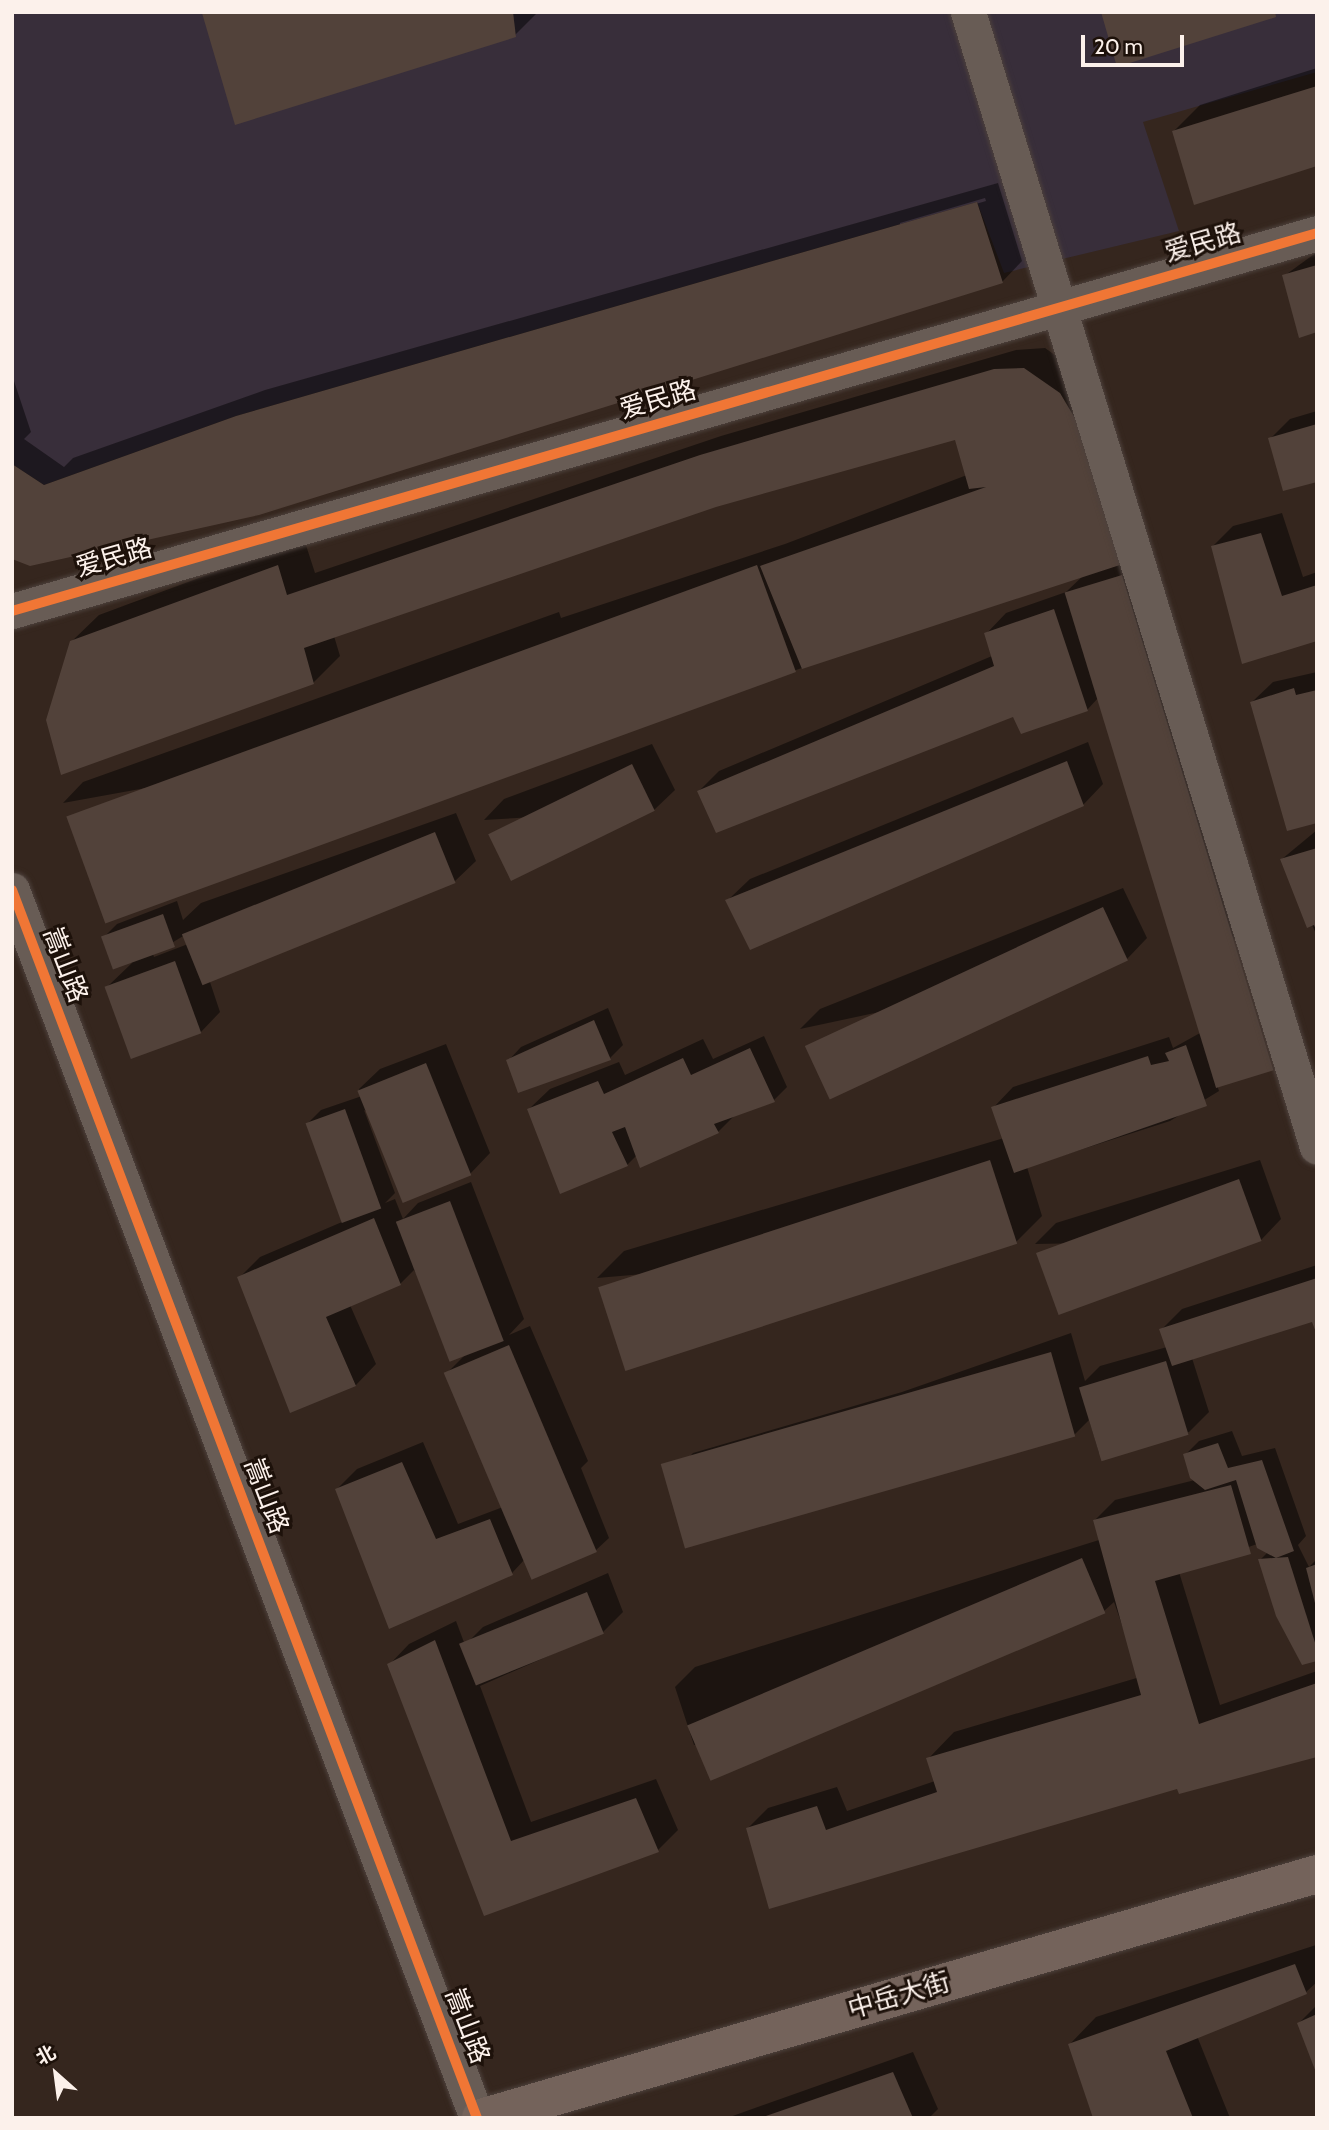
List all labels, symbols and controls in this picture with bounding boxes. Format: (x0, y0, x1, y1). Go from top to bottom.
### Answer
scale bar (1084, 21, 1187, 65)
text: 20 m (1094, 34, 1143, 59)
street label: 爱民路 (1161, 217, 1245, 269)
street label: 爱民路 (616, 374, 700, 426)
street label: 爱民路 (72, 532, 156, 584)
street label: 嵩山路 (36, 923, 94, 1007)
street label: 嵩山路 (237, 1454, 295, 1538)
street label: 中岳大街 (845, 1967, 953, 2025)
street label: 嵩山路 (438, 1984, 496, 2068)
north arrow (21, 2039, 91, 2109)
text: 北 (32, 2040, 60, 2070)

